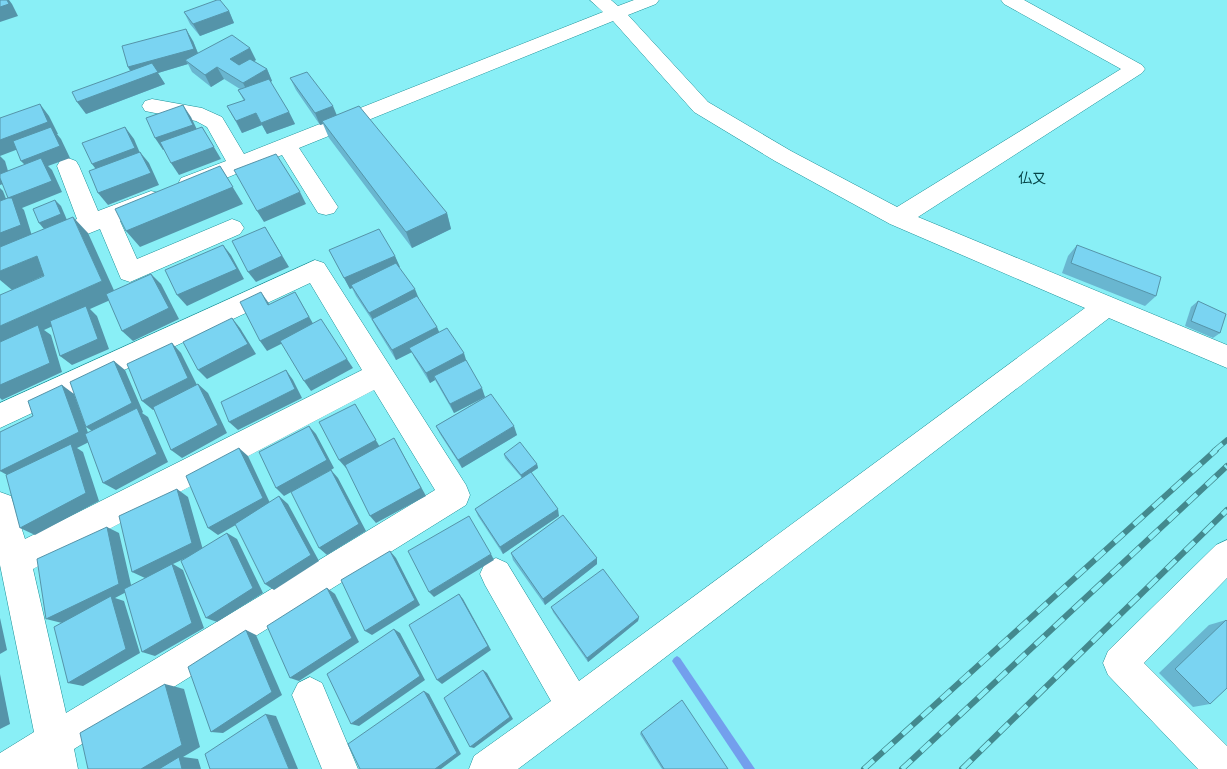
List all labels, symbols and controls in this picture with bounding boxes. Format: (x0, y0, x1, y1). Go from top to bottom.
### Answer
district label: 仏又 (1018, 171, 1046, 186)

